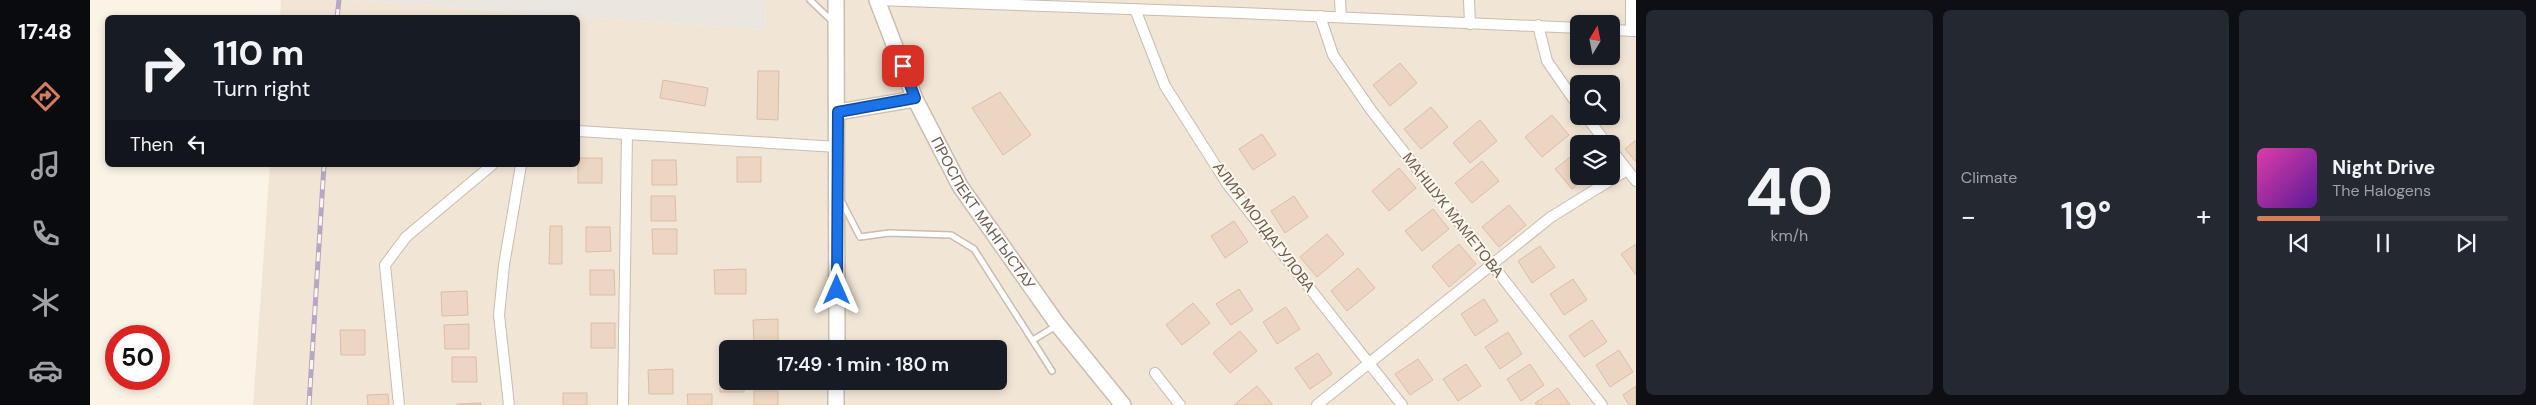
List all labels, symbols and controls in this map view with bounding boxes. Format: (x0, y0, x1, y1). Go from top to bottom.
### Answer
north arrow (1570, 15, 1620, 65)
map controls (1570, 15, 1620, 185)
text: 17:48 (18, 17, 72, 46)
text: 110 m (213, 30, 304, 76)
icon: right (130, 35, 195, 100)
pin (882, 45, 924, 87)
icon: arrive (889, 52, 917, 80)
text: Turn right (213, 74, 310, 103)
button: search (1570, 75, 1620, 125)
icon: directions (28, 79, 63, 114)
icon: left (183, 130, 211, 158)
text: Then (130, 132, 173, 157)
street label: ПРОСПЕКТ МАНГЫСТАУ (926, 133, 1040, 294)
button: layers (1570, 135, 1620, 185)
icon: music (28, 148, 63, 183)
street label: МАНШУК МАМЕТОВА (1398, 148, 1508, 282)
text: 40 (1745, 150, 1833, 234)
text: Night Drive (2332, 155, 2435, 180)
street label: АЛИЯ МОЛДАГУЛОВА (1208, 158, 1320, 296)
text: Climate (1961, 167, 2017, 188)
text: The Halogens (2332, 180, 2431, 201)
text: 19° (2061, 191, 2111, 241)
text: − (1961, 198, 1976, 235)
text: + (2196, 198, 2211, 235)
icon: phone (28, 216, 63, 251)
text: km/h (1770, 225, 1808, 246)
icon: previous (2285, 229, 2313, 257)
icon: pause (2369, 229, 2397, 257)
icon: next (2452, 229, 2480, 257)
position arrow (810, 263, 862, 315)
icon: climate (28, 285, 63, 320)
speed limit sign: 50 (105, 325, 170, 390)
text: 17:49 · 1 min · 180 m (777, 352, 949, 377)
icon: car (28, 353, 63, 388)

